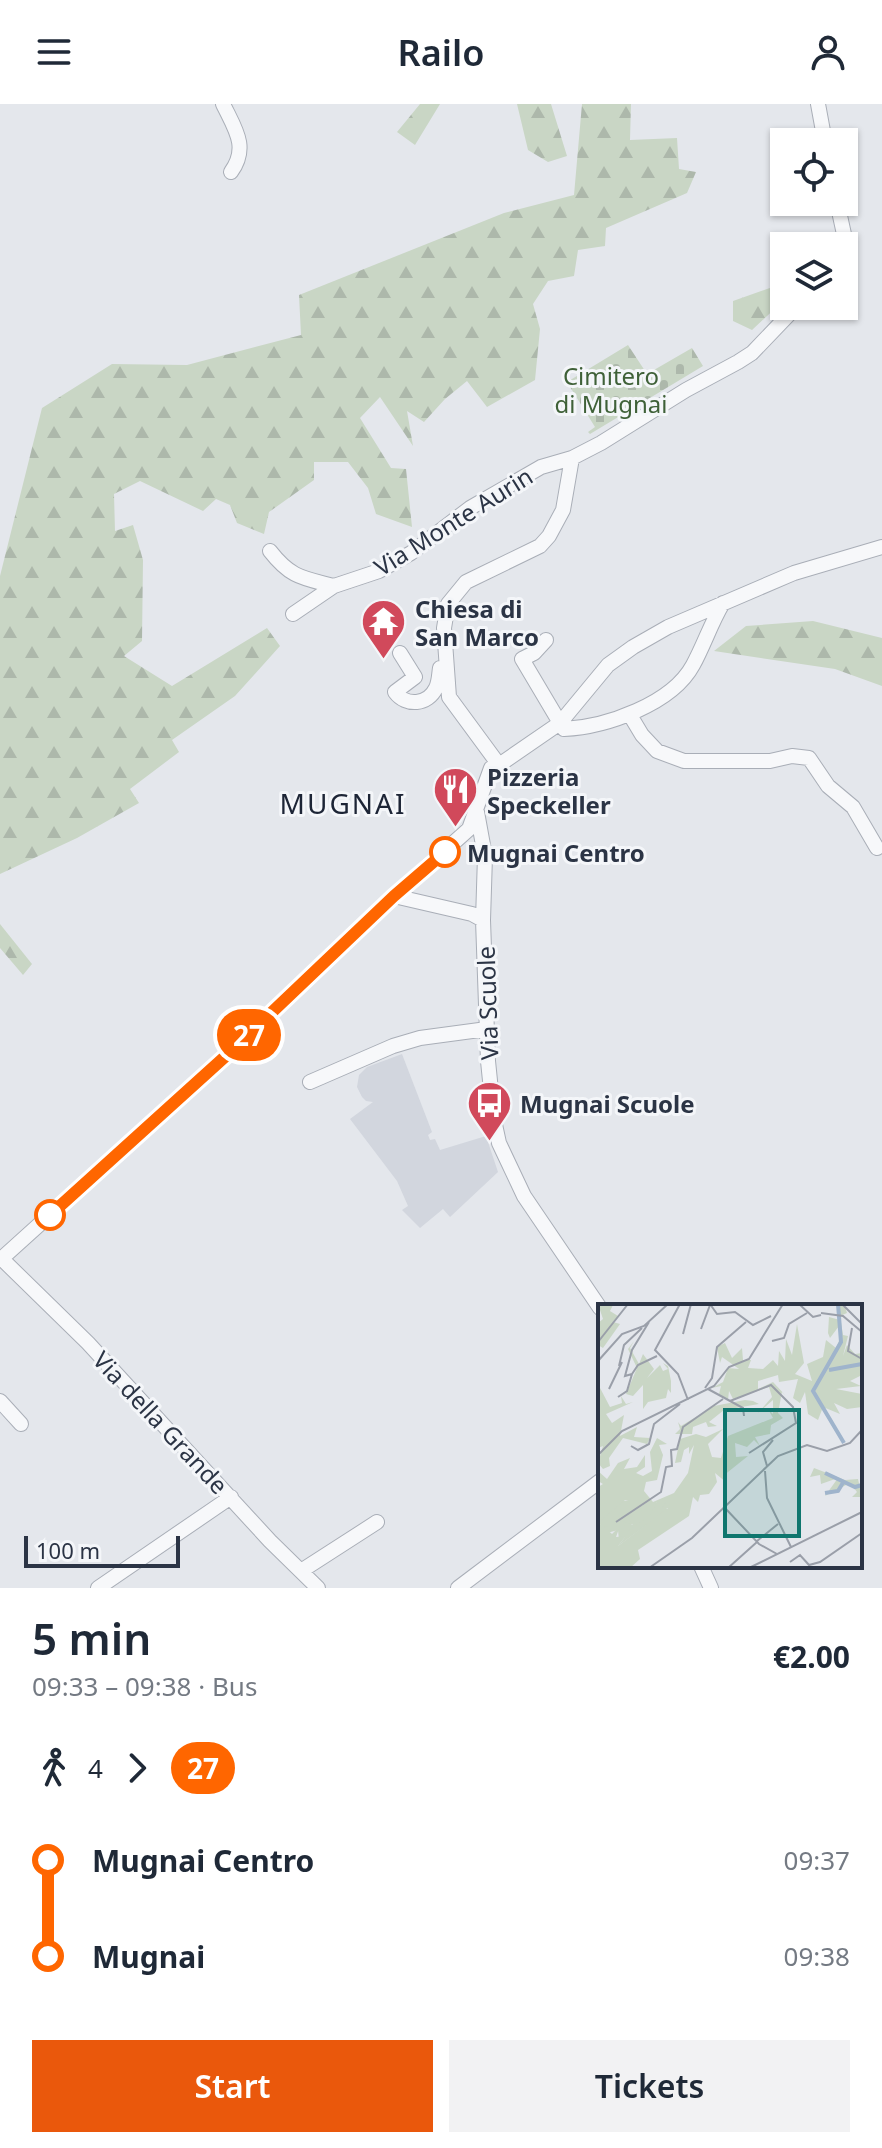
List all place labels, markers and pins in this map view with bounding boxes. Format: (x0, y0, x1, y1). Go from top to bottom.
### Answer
place label: Chiesa di San Marco (415, 592, 539, 653)
temple icon: Chiesa di San Marco (360, 598, 408, 661)
place label: Pizzeria Speckeller (487, 760, 611, 821)
restaurant icon: Pizzeria Speckeller (432, 766, 480, 829)
place label: Mugnai Centro (467, 836, 645, 869)
marker: Mugnai Centro (430, 837, 460, 867)
bus stop icon: Mugnai Scuole (465, 1079, 513, 1142)
place label: Mugnai Scuole (520, 1087, 694, 1120)
unlabelled marker (35, 1200, 65, 1230)

